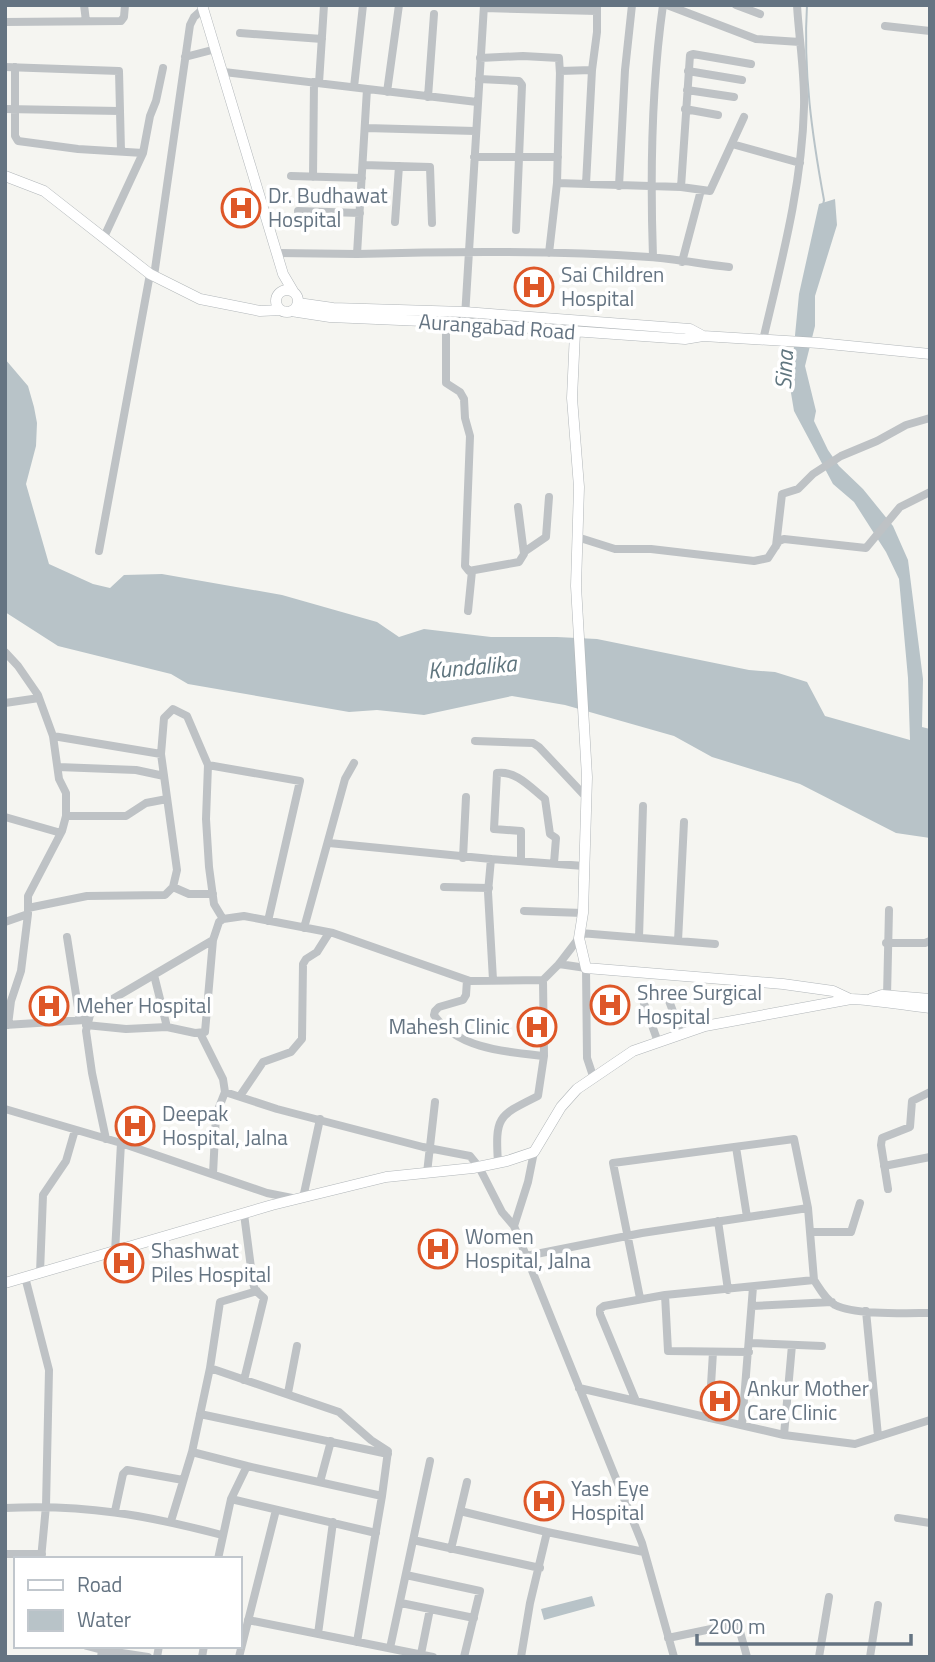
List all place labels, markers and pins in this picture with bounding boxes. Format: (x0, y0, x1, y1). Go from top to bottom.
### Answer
place label: Dr. Budhawat Hospital (268, 179, 388, 235)
hospital icon: Dr. Budhawat Hospital (220, 187, 262, 229)
place label: Sai Children Hospital (561, 258, 664, 314)
hospital icon: Sai Children Hospital (513, 266, 555, 308)
place label: Shree Surgical Hospital (637, 976, 762, 1032)
hospital icon: Shree Surgical Hospital (589, 984, 631, 1026)
hospital icon: Meher Hospital (28, 985, 70, 1027)
place label: Meher Hospital (76, 989, 211, 1021)
hospital icon: Mahesh Clinic (516, 1006, 558, 1048)
place label: Mahesh Clinic (388, 1010, 510, 1042)
place label: Deepak Hospital, Jalna (162, 1097, 288, 1153)
hospital icon: Deepak Hospital, Jalna (114, 1105, 156, 1147)
place label: Women Hospital, Jalna (465, 1220, 591, 1276)
hospital icon: Women Hospital, Jalna (417, 1228, 459, 1270)
place label: Shashwat Piles Hospital (151, 1234, 271, 1290)
hospital icon: Shashwat Piles Hospital (103, 1242, 145, 1284)
place label: Ankur Mother Care Clinic (747, 1372, 869, 1428)
hospital icon: Ankur Mother Care Clinic (699, 1380, 741, 1422)
place label: Yash Eye Hospital (571, 1472, 649, 1528)
hospital icon: Yash Eye Hospital (523, 1480, 565, 1522)

